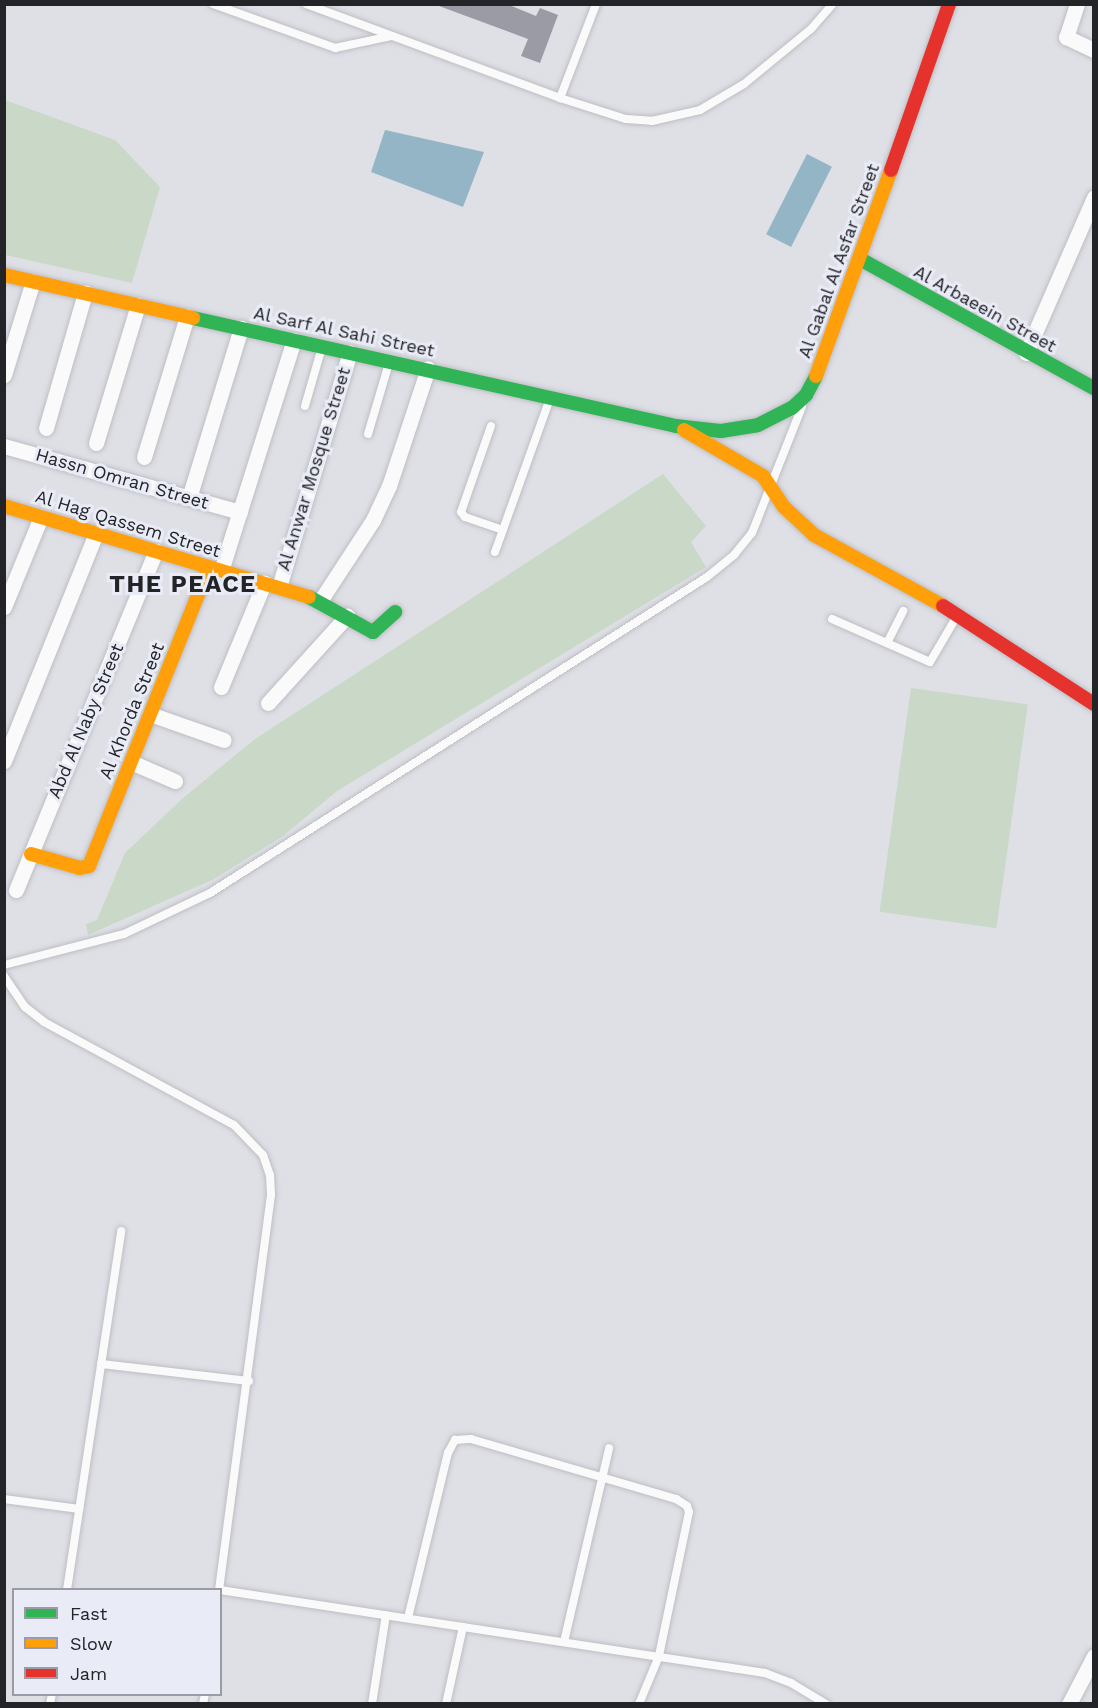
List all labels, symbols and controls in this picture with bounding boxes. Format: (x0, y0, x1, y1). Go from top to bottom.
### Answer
street label: Al Gabal Al Asfar Street (793, 159, 885, 363)
street label: Al Arbaeein Street (909, 260, 1061, 358)
street label: Al Sarf Al Sahi Street (250, 302, 438, 362)
street label: Al Anwar Mosque Street (272, 364, 356, 574)
street label: Hassn Omran Street (33, 444, 211, 514)
street label: Al Hag Qassem Street (33, 485, 223, 563)
district label: THE PEACE (109, 571, 257, 599)
street label: Abd Al Naby Street (43, 639, 129, 803)
street label: Al Khorda Street (95, 639, 169, 783)
legend (12, 1588, 222, 1696)
text: Fast (70, 1603, 107, 1624)
text: Slow (70, 1633, 113, 1654)
text: Jam (70, 1663, 107, 1684)

